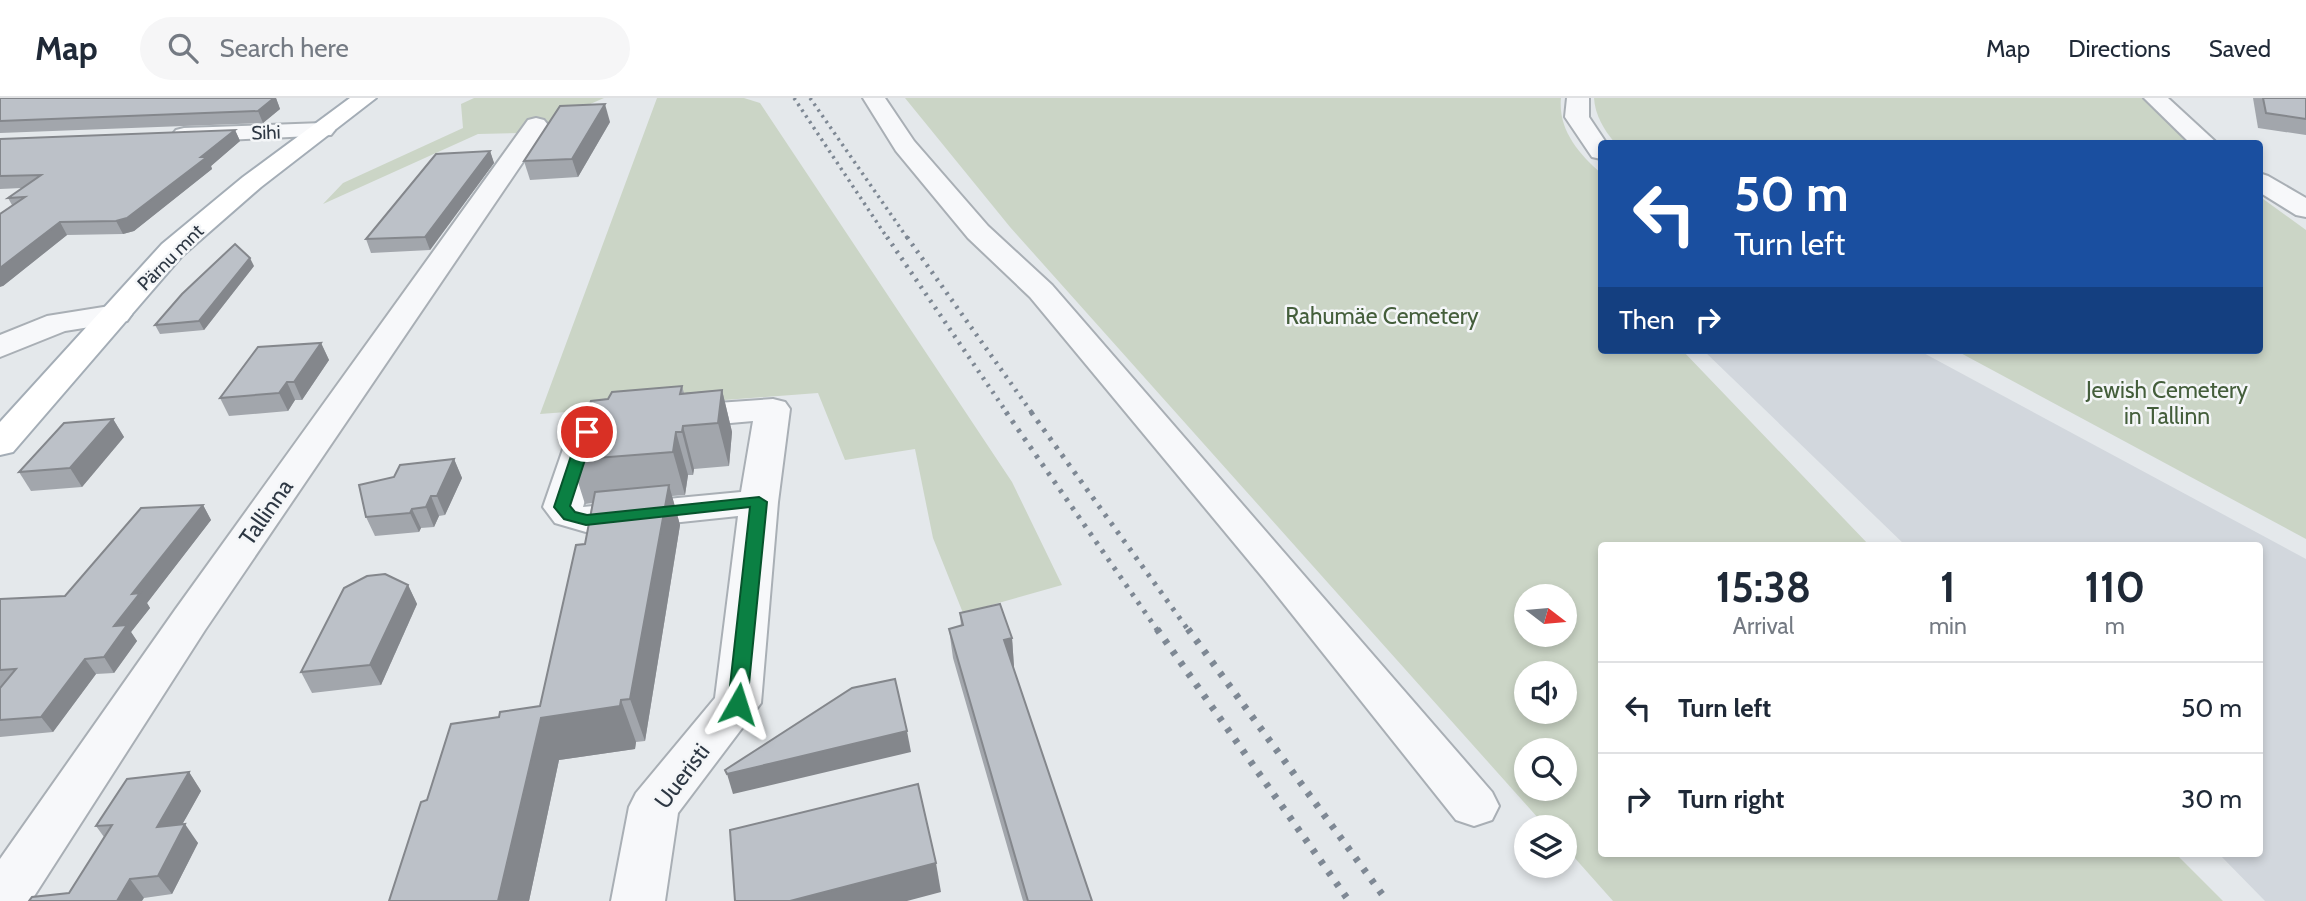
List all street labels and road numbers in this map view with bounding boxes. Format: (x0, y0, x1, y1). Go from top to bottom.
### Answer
street label: Sihi (251, 120, 281, 145)
street label: Pärnu mnt (132, 219, 209, 295)
street label: Tallinna (233, 474, 299, 550)
street label: Uueristi (648, 738, 716, 814)

